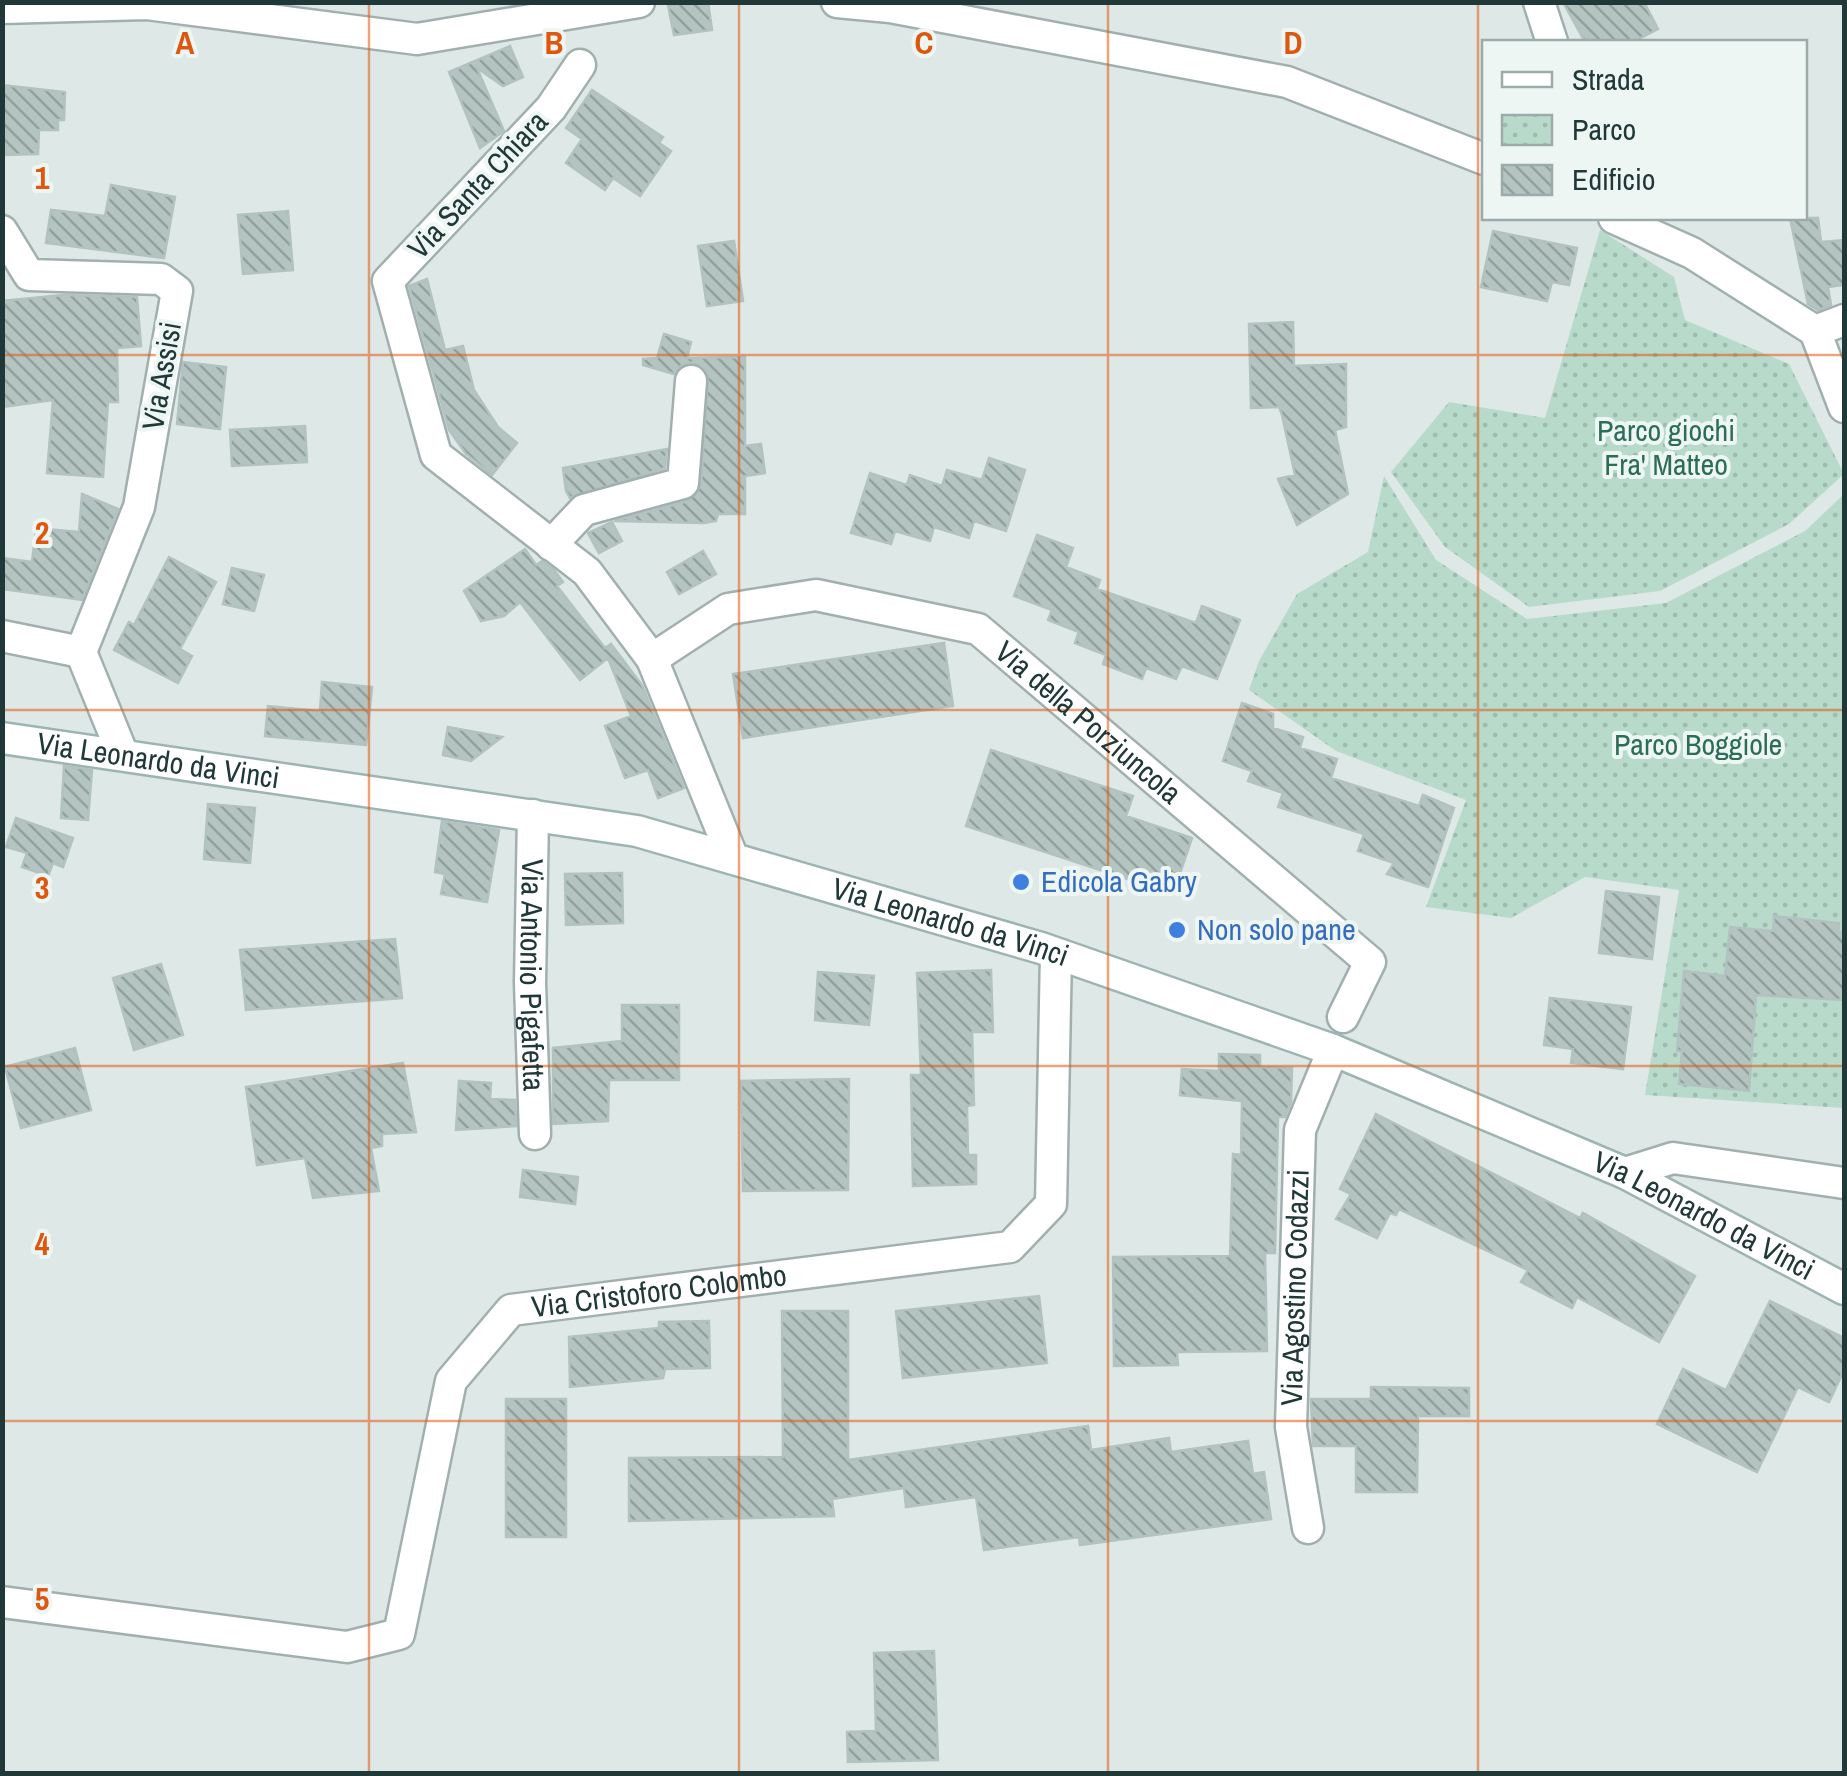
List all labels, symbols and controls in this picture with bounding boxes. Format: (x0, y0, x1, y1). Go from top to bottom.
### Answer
text: A (176, 21, 195, 64)
text: B (545, 21, 563, 64)
text: C (915, 21, 933, 64)
text: D (1284, 21, 1302, 64)
legend (1482, 40, 1807, 220)
text: Strada (1572, 59, 1645, 99)
street label: Via Santa Chiara (398, 102, 556, 267)
text: Parco (1572, 109, 1636, 149)
text: 1 (35, 156, 50, 199)
text: Edificio (1572, 159, 1655, 199)
street label: Via Assisi (132, 319, 190, 433)
park label: Parco giochi Fra' Matteo (1597, 410, 1735, 484)
text: 2 (35, 511, 49, 554)
street label: Via della Porziuncola (987, 631, 1190, 812)
street label: Via Leonardo da Vinci (35, 722, 282, 797)
park label: Parco Boggiole (1614, 724, 1782, 764)
street label: Via Antonio Pigafetta (511, 859, 555, 1092)
place label: Edicola Gabry (1041, 861, 1198, 901)
text: 3 (35, 866, 49, 909)
street label: Via Leonardo da Vinci (828, 868, 1074, 975)
marker: Edicola Gabry (1010, 871, 1032, 893)
place label: Non solo pane (1197, 909, 1356, 949)
marker: Non solo pane (1166, 919, 1188, 941)
street label: Via Leonardo da Vinci (1588, 1141, 1822, 1289)
street label: Via Agostino Codazzi (1271, 1169, 1318, 1406)
text: 4 (35, 1222, 50, 1265)
street label: Via Cristoforo Colombo (529, 1254, 789, 1326)
text: 5 (35, 1577, 49, 1620)

